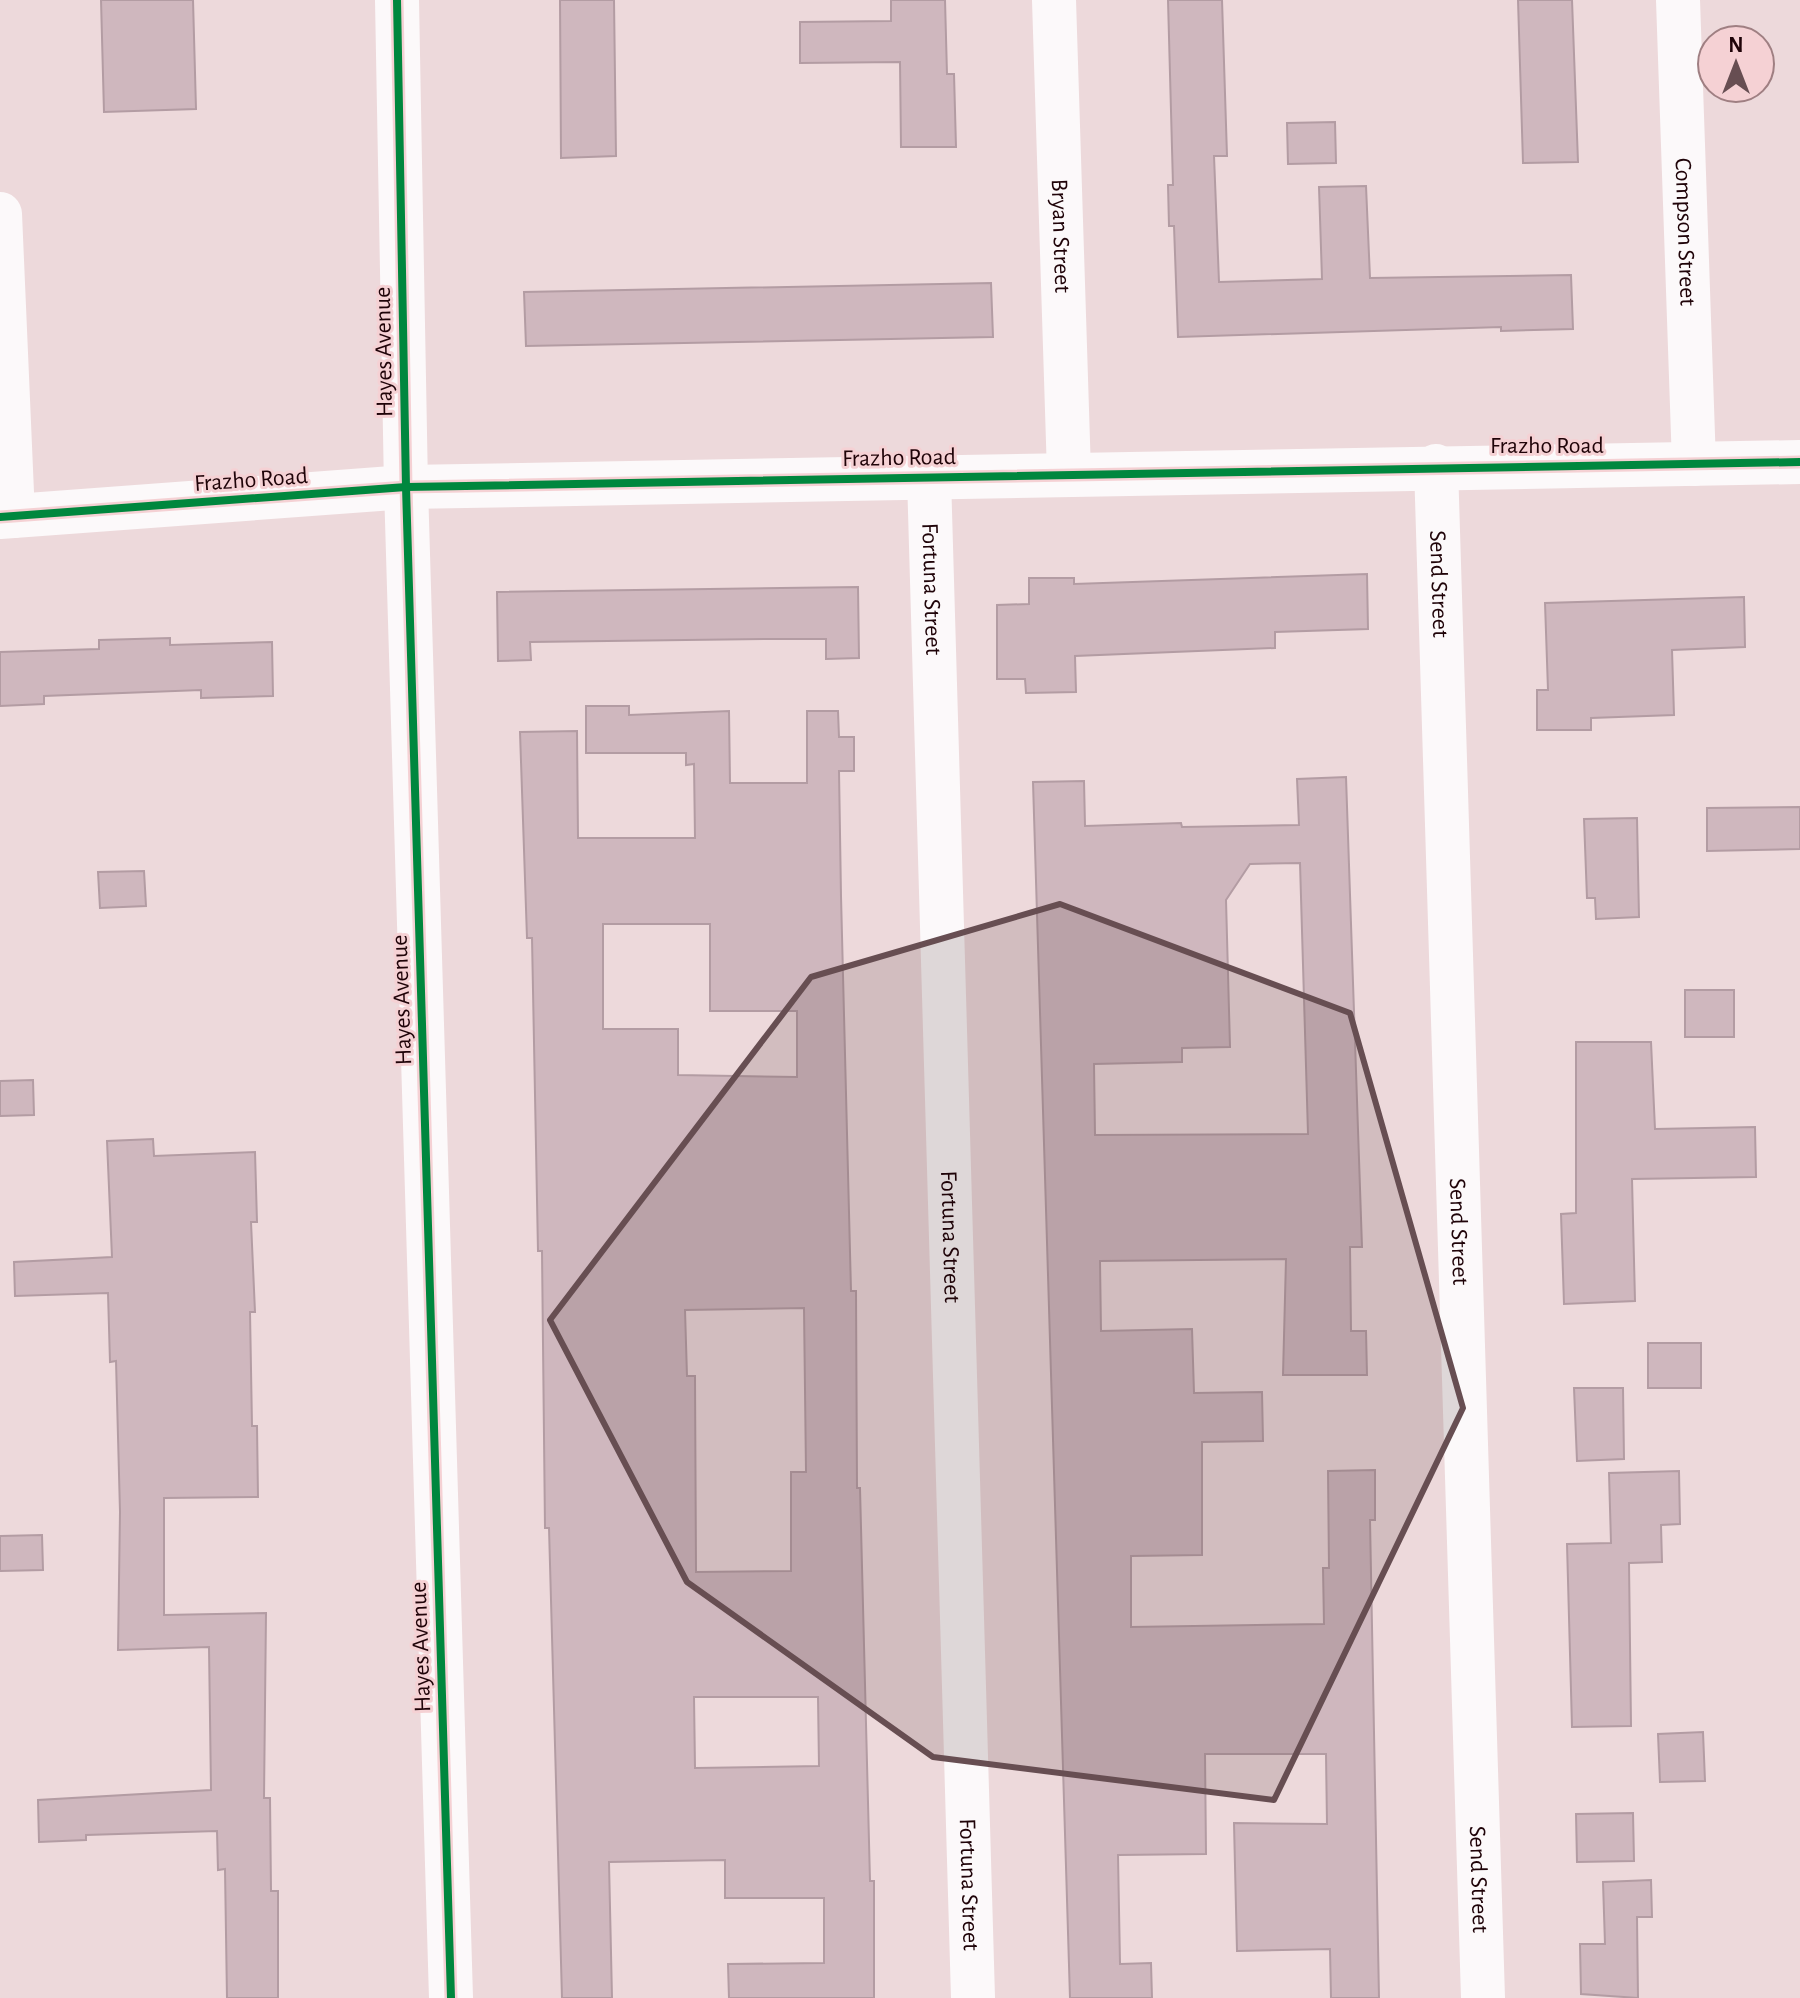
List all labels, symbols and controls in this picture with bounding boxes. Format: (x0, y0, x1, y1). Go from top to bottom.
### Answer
north arrow (1696, 24, 1776, 104)
text: N (1728, 34, 1744, 56)
street label: Compson Street (1670, 157, 1700, 307)
street label: Bryan Street (1047, 178, 1074, 294)
street label: Hayes Avenue (371, 287, 397, 417)
street label: Frazho Road (1490, 434, 1604, 458)
street label: Frazho Road (842, 445, 956, 471)
street label: Frazho Road (193, 464, 309, 496)
street label: Fortuna Street (917, 522, 945, 656)
street label: Send Street (1425, 530, 1452, 638)
street label: Hayes Avenue (388, 934, 416, 1066)
street label: Fortuna Street (936, 1170, 964, 1304)
street label: Send Street (1445, 1178, 1472, 1286)
street label: Hayes Avenue (407, 1581, 435, 1713)
street label: Fortuna Street (955, 1818, 983, 1951)
street label: Send Street (1465, 1825, 1492, 1934)

